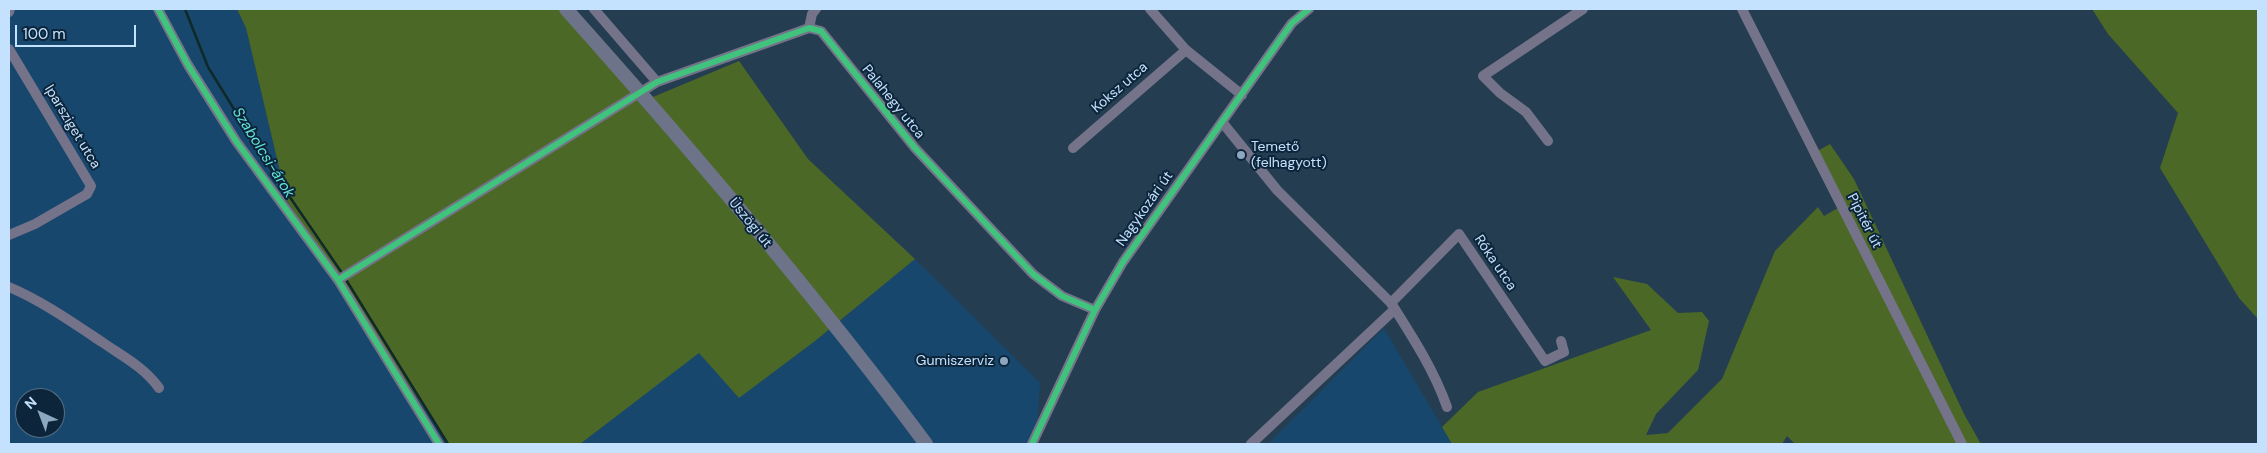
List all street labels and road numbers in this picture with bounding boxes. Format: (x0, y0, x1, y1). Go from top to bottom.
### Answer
street label: Koksz utca (1089, 59, 1151, 117)
street label: Palahegy utca (858, 62, 928, 142)
street label: Iparsziget utca (40, 82, 104, 172)
street label: Nagykozári út (1113, 168, 1177, 250)
street label: Pipitér út (1843, 191, 1885, 251)
street label: Üszögi út (725, 195, 775, 251)
street label: Róka utca (1470, 232, 1520, 294)

